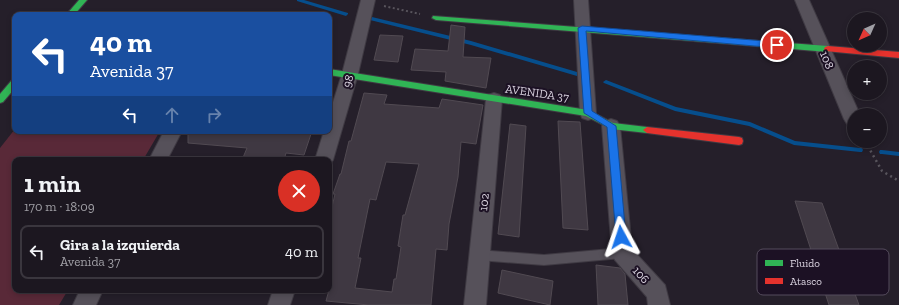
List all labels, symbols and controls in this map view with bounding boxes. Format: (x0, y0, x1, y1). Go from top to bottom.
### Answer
north arrow (847, 12, 887, 52)
map controls (847, 12, 887, 148)
text: 40 m (90, 26, 152, 59)
icon: left (24, 28, 76, 80)
pin (760, 28, 794, 62)
icon: arrive (766, 34, 788, 56)
street label: 108 (817, 49, 837, 71)
text: Avenida 37 (90, 60, 173, 82)
button: + (847, 60, 887, 100)
street label: 98 (340, 73, 356, 89)
street label: AVENIDA 37 (504, 82, 570, 104)
icon: left (119, 104, 141, 126)
icon: ahead (161, 104, 183, 126)
icon: right (203, 104, 225, 126)
button: − (847, 108, 887, 148)
text: 1 min (24, 169, 81, 198)
button: close (278, 170, 320, 212)
street label: 102 (476, 192, 492, 212)
text: 170 m · 18:09 (24, 199, 95, 214)
position arrow (600, 216, 642, 258)
text: Gira a la izquierda (60, 236, 180, 254)
icon: left (26, 241, 48, 263)
text: 40 m (285, 243, 318, 261)
legend (757, 249, 889, 295)
text: Avenida 37 (60, 254, 120, 269)
text: Fluido (790, 257, 820, 270)
street label: 106 (630, 264, 652, 286)
text: Atasco (790, 275, 822, 288)

